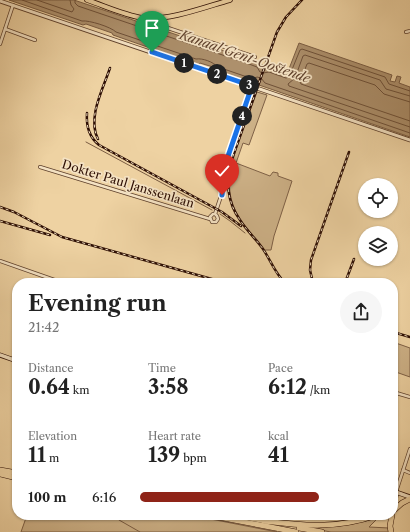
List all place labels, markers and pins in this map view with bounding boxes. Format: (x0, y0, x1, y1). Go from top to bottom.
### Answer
pin (135, 11, 169, 52)
pin: 1 (174, 53, 194, 73)
pin: 2 (207, 64, 227, 84)
pin: 3 (239, 75, 259, 95)
pin: 4 (232, 106, 252, 126)
pin (205, 154, 239, 195)

